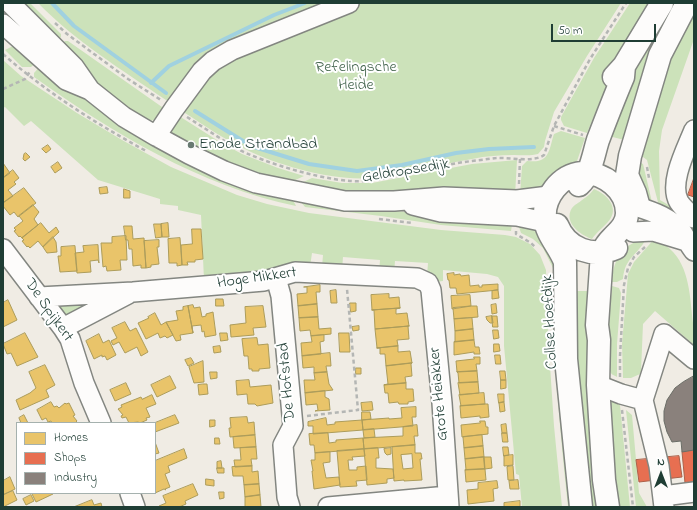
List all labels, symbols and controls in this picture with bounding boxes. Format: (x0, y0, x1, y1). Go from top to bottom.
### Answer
scale bar (553, 16, 658, 42)
text: 50 m (558, 22, 582, 40)
park label: Refelingsche Heide (315, 58, 397, 96)
place label: Enode Strandbad (199, 135, 317, 155)
marker: Enode Strandbad (186, 140, 196, 150)
street label: Geldropsedijk (361, 156, 451, 188)
street label: Hoge Mikkert (216, 264, 298, 294)
street label: Collse Hoefdijk (539, 274, 563, 370)
street label: De Spijkert (19, 276, 77, 346)
street label: De Hofstad (275, 342, 301, 422)
street label: Grote Heiakker (426, 346, 454, 442)
legend (16, 422, 156, 494)
text: Homes (54, 429, 88, 447)
text: Shops (54, 449, 86, 467)
north arrow (641, 454, 681, 494)
text: N (657, 454, 665, 470)
text: Industry (54, 469, 97, 487)

